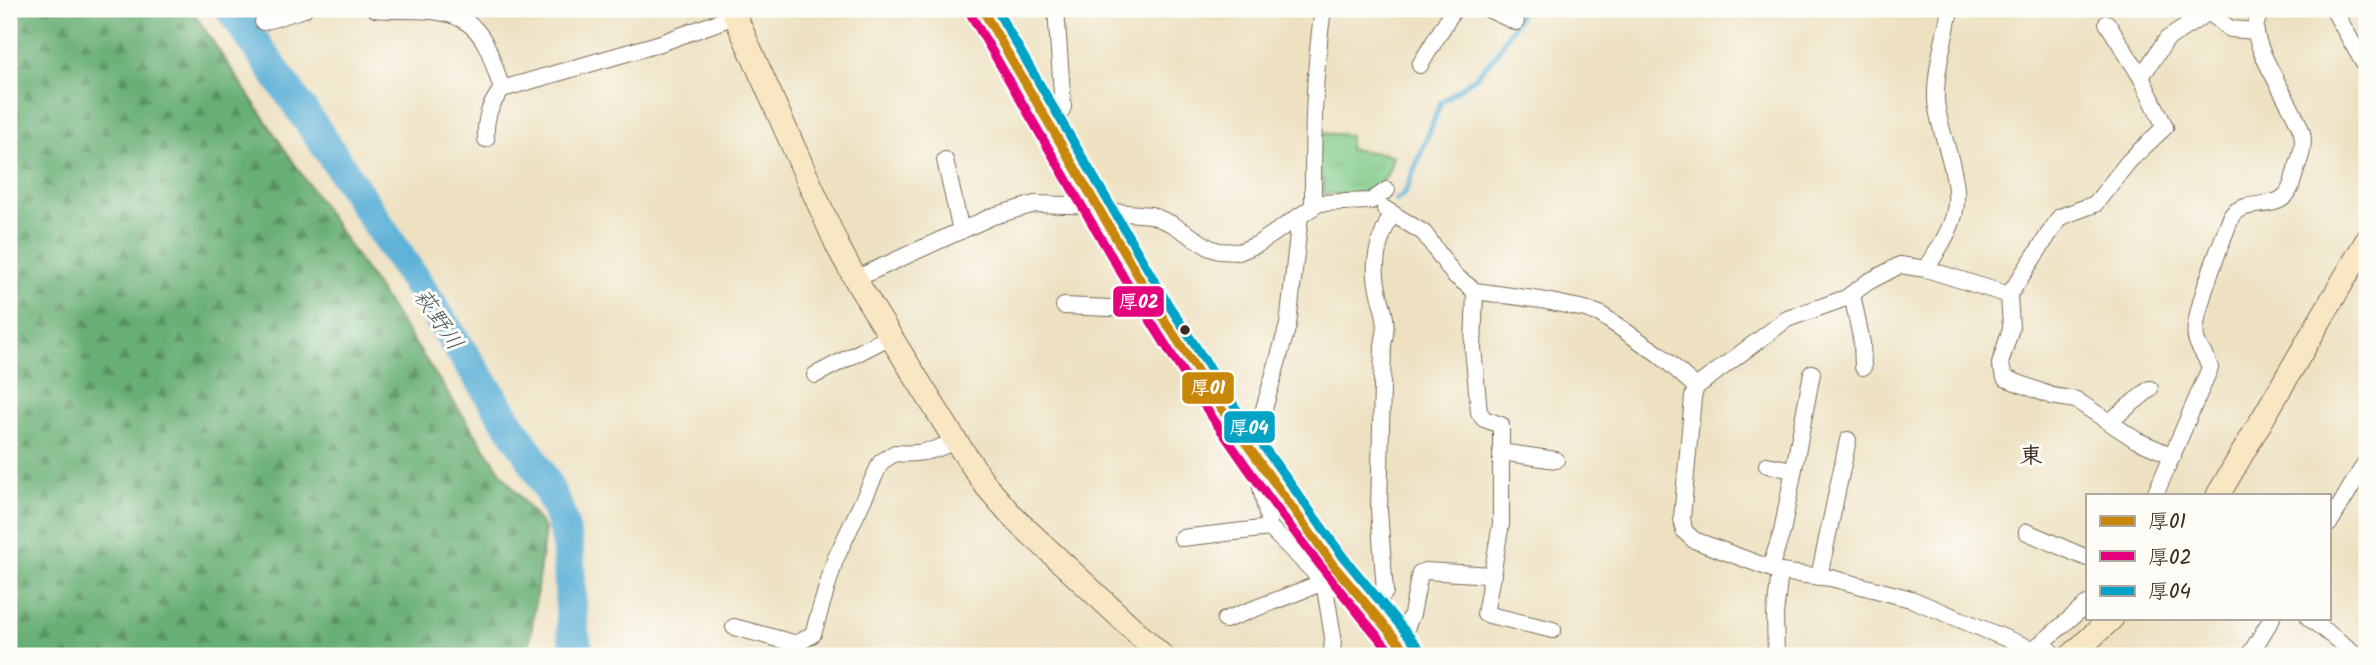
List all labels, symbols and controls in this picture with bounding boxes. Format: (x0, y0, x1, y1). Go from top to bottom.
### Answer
water label: 萩野川 (403, 281, 472, 359)
line badge: 厚02 (1112, 285, 1165, 318)
text: 厚02 (1119, 288, 1159, 318)
unlabelled marker (1178, 323, 1192, 337)
line badge: 厚01 (1181, 371, 1235, 405)
text: 厚01 (1191, 374, 1225, 404)
line badge: 厚04 (1223, 410, 1276, 444)
text: 厚04 (1229, 414, 1269, 444)
district label: 東 (2020, 439, 2043, 475)
legend (2086, 494, 2330, 620)
text: 厚01 (2148, 506, 2186, 539)
text: 厚02 (2148, 542, 2192, 575)
text: 厚04 (2148, 576, 2191, 609)

